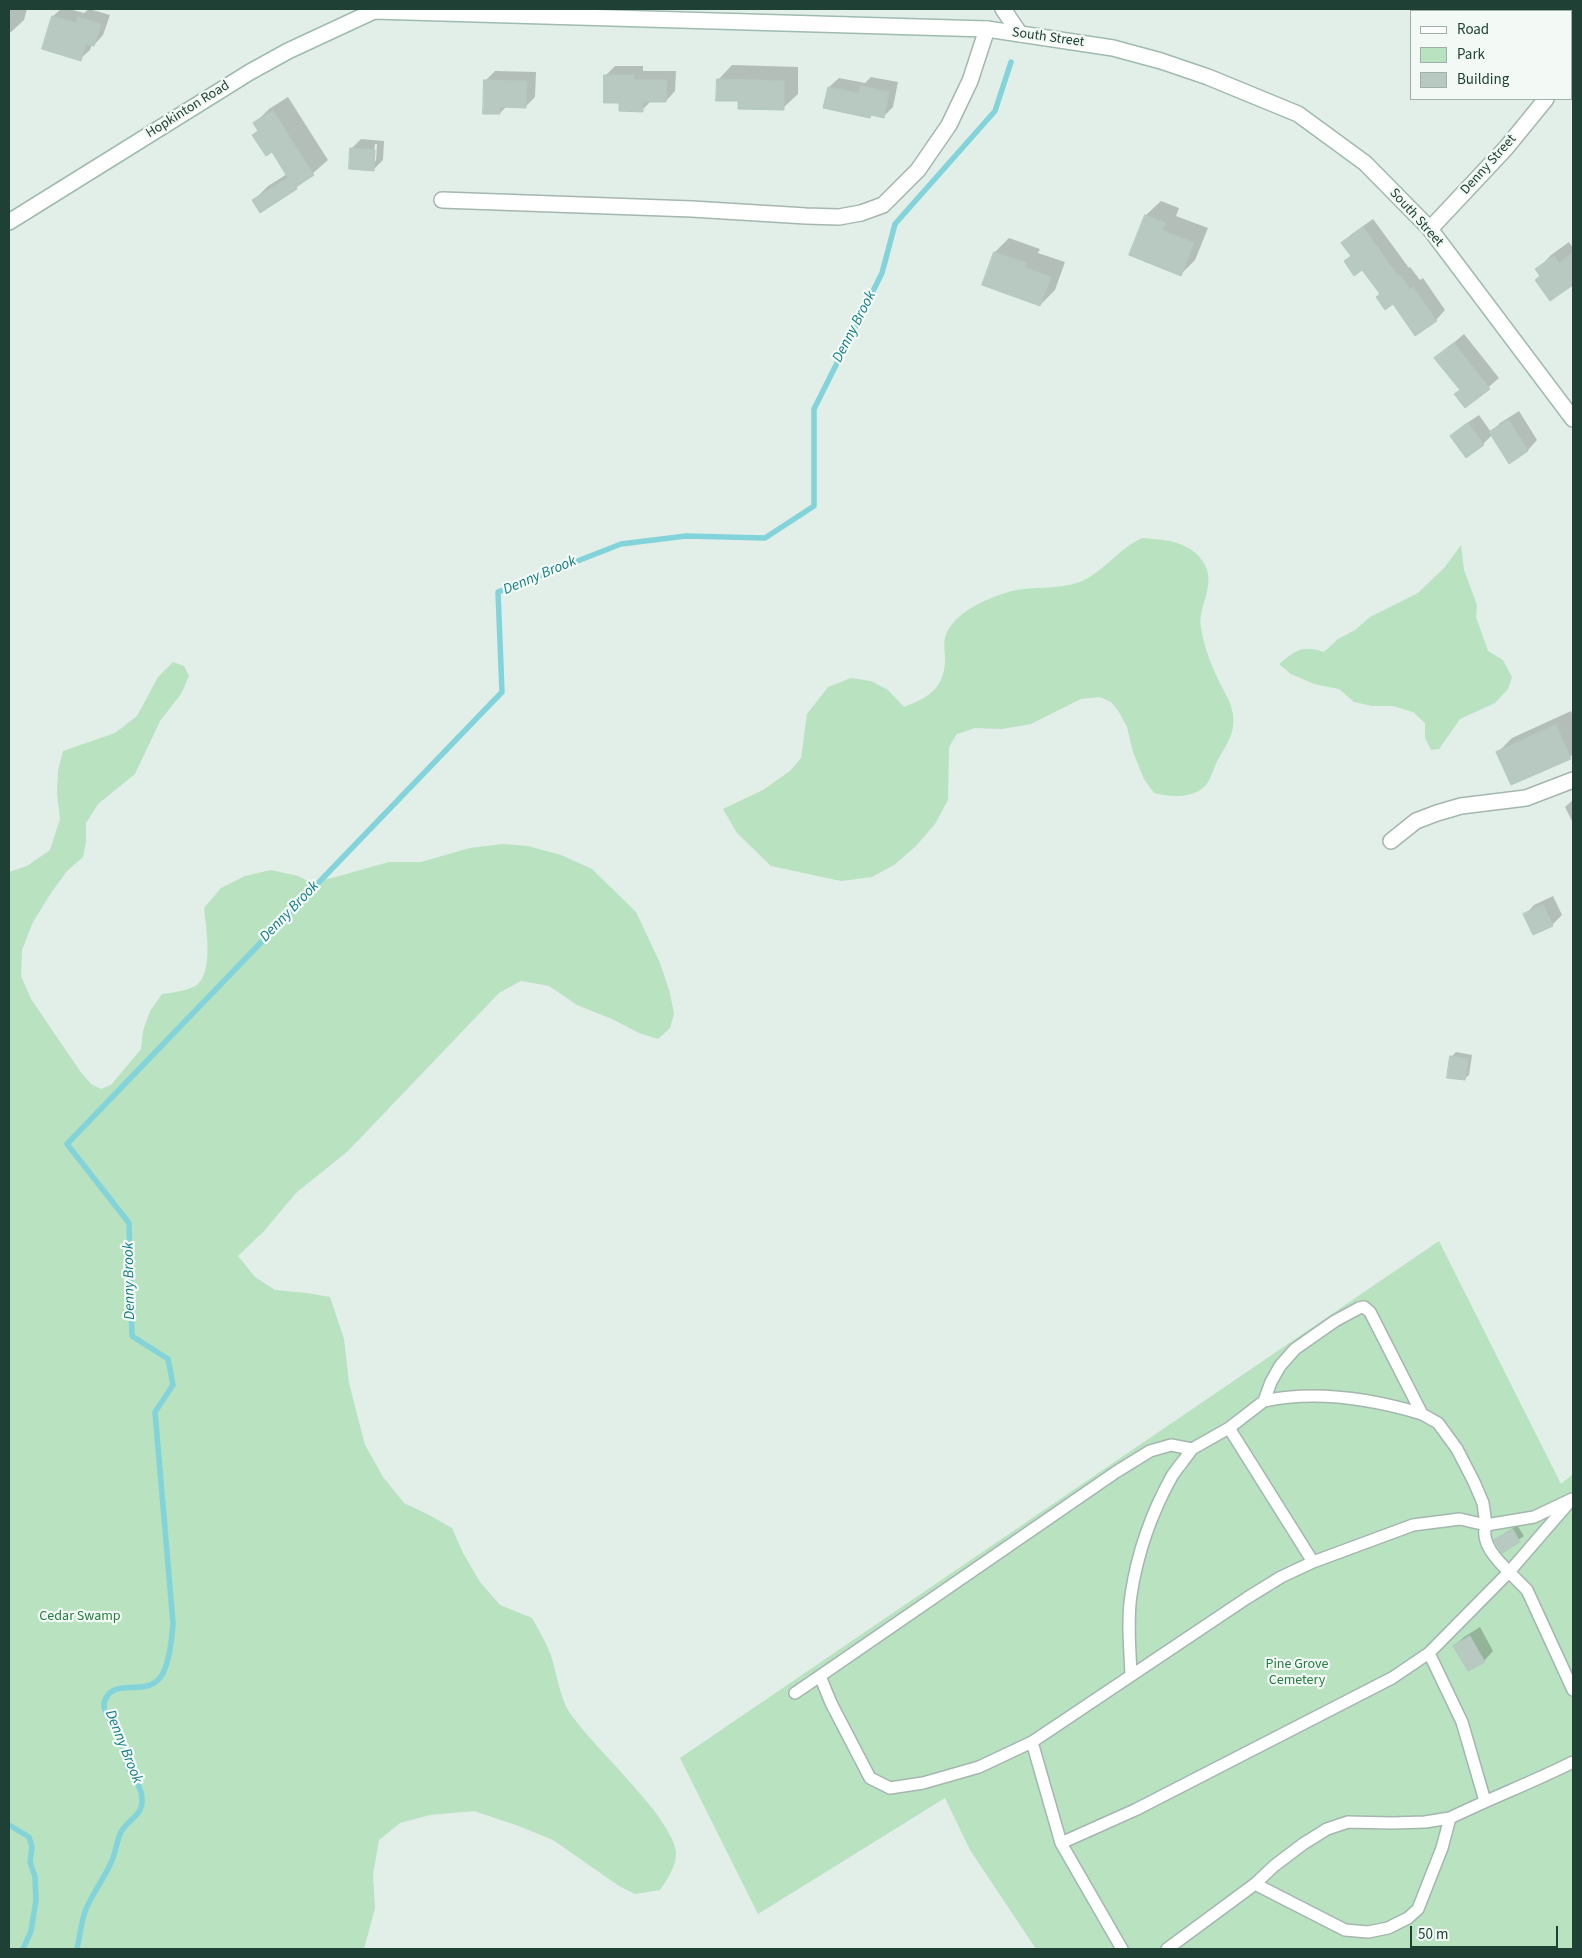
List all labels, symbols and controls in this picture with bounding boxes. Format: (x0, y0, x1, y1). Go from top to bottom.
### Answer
legend (1410, 10, 1572, 100)
text: Road (1457, 19, 1489, 40)
street label: South Street (1011, 25, 1085, 51)
text: Park (1457, 44, 1485, 65)
text: Building (1457, 69, 1509, 90)
street label: Hopkinton Road (143, 78, 233, 142)
street label: Denny Street (1458, 131, 1520, 199)
street label: South Street (1385, 185, 1447, 251)
water label: Denny Brook (829, 288, 881, 366)
water label: Denny Brook (501, 553, 579, 599)
water label: Denny Brook (257, 878, 323, 946)
water label: Denny Brook (120, 1242, 140, 1320)
park label: Cedar Swamp (39, 1609, 121, 1625)
park label: Pine Grove Cemetery (1265, 1657, 1329, 1690)
water label: Denny Brook (100, 1708, 146, 1786)
scale bar (1412, 1916, 1560, 1948)
text: 50 m (1418, 1924, 1448, 1945)

